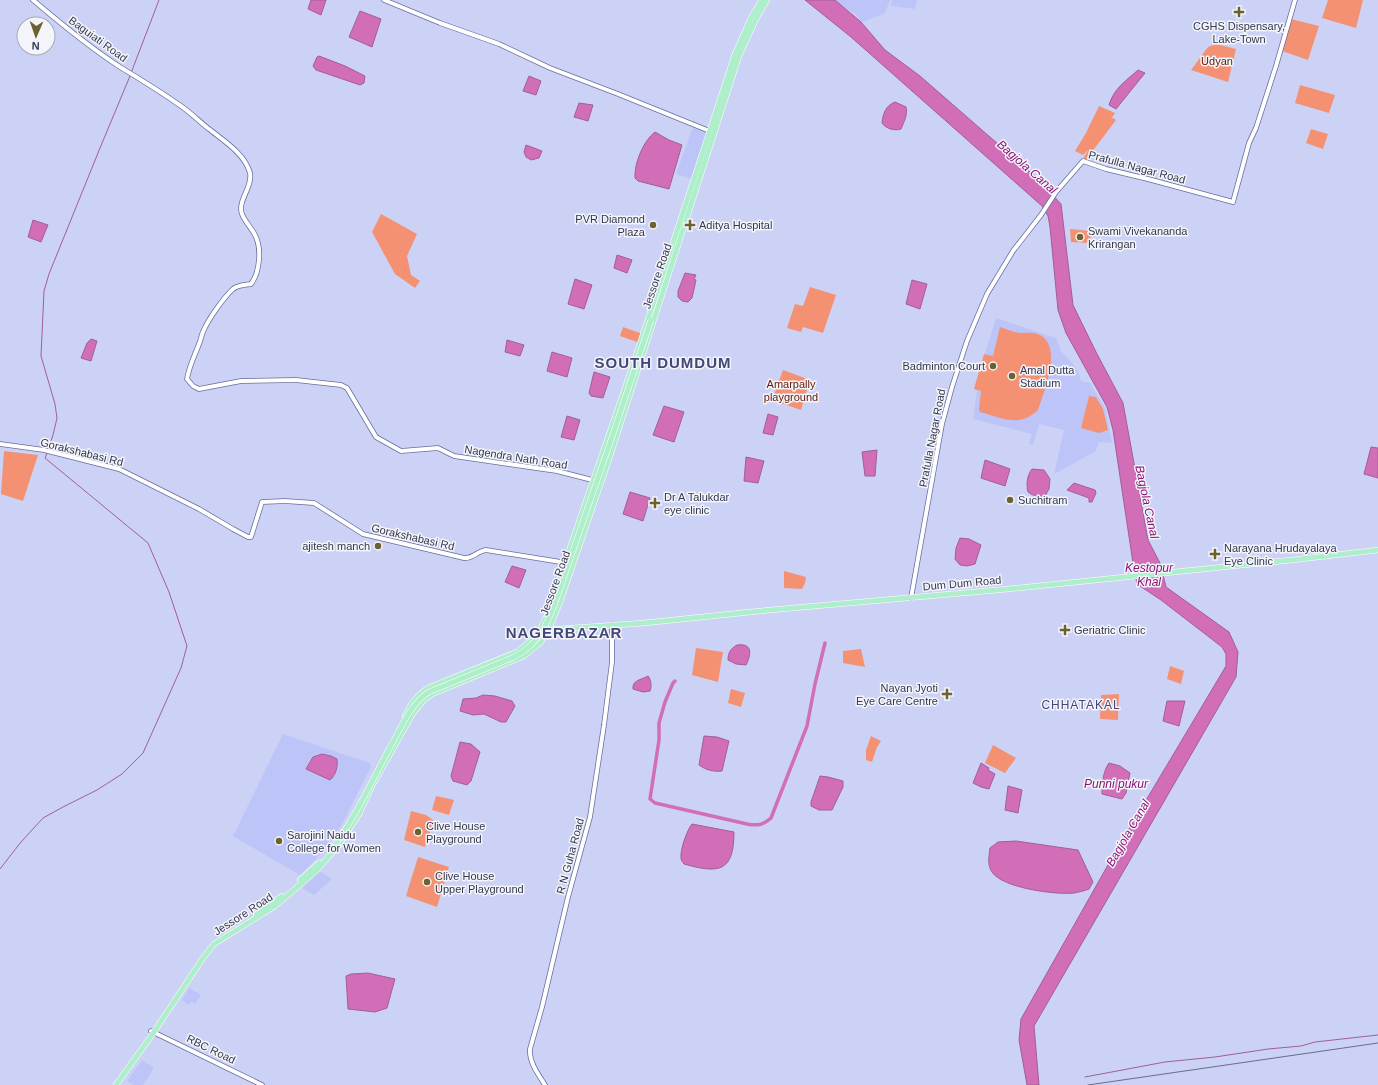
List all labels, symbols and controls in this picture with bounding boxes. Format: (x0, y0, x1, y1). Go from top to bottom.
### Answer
marker: CGHS Dispensary, Lake-Town (1233, 6, 1245, 18)
street label: Baguiati Road (67, 14, 129, 64)
north arrow (16, 16, 56, 56)
place label: CGHS Dispensary, Lake-Town (1193, 20, 1285, 45)
text: N (31, 40, 40, 52)
park label: Udyan (1201, 55, 1233, 67)
water label: Bagjola Canal (994, 137, 1060, 197)
street label: Prafulla Nagar Road (1087, 148, 1187, 186)
place label: PVR Diamond Plaza (575, 213, 646, 238)
marker: Aditya Hospital (684, 219, 696, 231)
place label: Aditya Hospital (699, 219, 772, 231)
marker: PVR Diamond Plaza (648, 220, 658, 230)
place label: Swami Vivekananda Krirangan (1088, 225, 1188, 250)
marker: Swami Vivekananda Krirangan (1075, 232, 1085, 242)
street label: Jessore Road (640, 242, 674, 310)
district label: SOUTH DUMDUM (595, 354, 732, 371)
place label: Badminton Court (902, 360, 985, 372)
marker: Badminton Court (988, 361, 998, 371)
place label: Amal Dutta Stadium (1020, 364, 1075, 389)
marker: Amal Dutta Stadium (1007, 371, 1017, 381)
park label: Amarpally playground (764, 378, 818, 403)
street label: Prafulla Nagar Road (917, 388, 947, 488)
street label: Gorakshabasi Rd (39, 436, 125, 468)
street label: Nagendra Nath Road (464, 443, 568, 471)
water label: Bagjola Canal (1132, 464, 1162, 540)
place label: Dr A Talukdar eye clinic (664, 491, 730, 516)
place label: Suchitram (1018, 494, 1068, 506)
marker: Suchitram (1005, 495, 1015, 505)
marker: Dr A Talukdar eye clinic (649, 497, 661, 509)
street label: Gorakshabasi Rd (370, 522, 456, 552)
place label: ajitesh manch (302, 540, 370, 552)
marker: ajitesh manch (373, 541, 383, 551)
place label: Narayana Hrudayalaya Eye Clinic (1224, 542, 1337, 567)
marker: Narayana Hrudayalaya Eye Clinic (1209, 548, 1221, 560)
street label: Jessore Road (538, 549, 572, 617)
water label: Kestopur Khal (1125, 561, 1174, 589)
street label: Dum Dum Road (922, 574, 1002, 592)
district label: NAGERBAZAR (506, 624, 622, 641)
marker: Geriatric Clinic (1059, 624, 1071, 636)
place label: Geriatric Clinic (1074, 624, 1146, 636)
place label: Nayan Jyoti Eye Care Centre (856, 682, 938, 707)
marker: Nayan Jyoti Eye Care Centre (941, 688, 953, 700)
district label: CHHATAKAL (1041, 698, 1121, 712)
water label: Punni pukur (1084, 777, 1149, 791)
water label: Bagjola Canal (1103, 797, 1153, 869)
street label: R N Guha Road (554, 817, 586, 895)
place label: Clive House Playground (426, 820, 485, 845)
marker: Clive House Playground (413, 827, 423, 837)
place label: Sarojini Naidu College for Women (287, 829, 381, 854)
marker: Sarojini Naidu College for Women (274, 836, 284, 846)
place label: Clive House Upper Playground (435, 870, 524, 895)
marker: Clive House Upper Playground (422, 877, 432, 887)
street label: Jessore Road (211, 890, 275, 938)
street label: RBC Road (185, 1032, 237, 1066)

